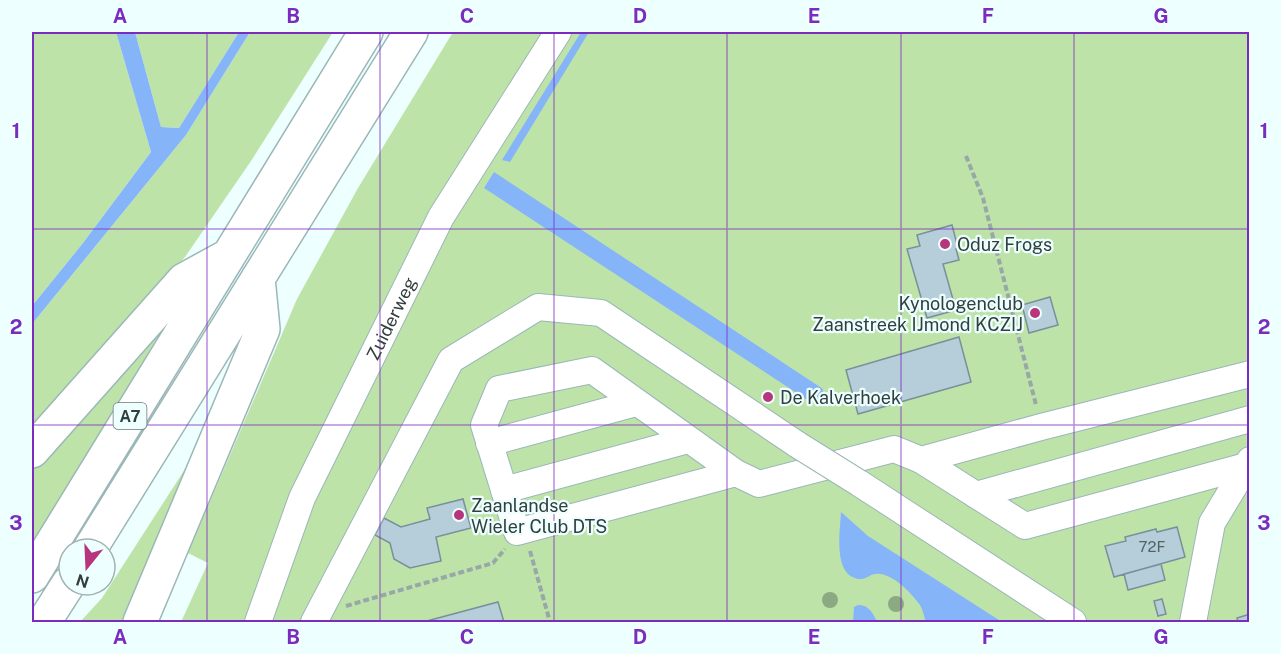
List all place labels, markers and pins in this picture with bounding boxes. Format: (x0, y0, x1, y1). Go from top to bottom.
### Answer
place label: Oduz Frogs (957, 234, 1052, 255)
marker: Oduz Frogs (938, 237, 952, 251)
place label: Kynologenclub Zaanstreek IJmond KCZIJ (812, 293, 1023, 335)
marker: Kynologenclub Zaanstreek IJmond KCZIJ (1028, 306, 1042, 320)
place label: De Kalverhoek (780, 387, 901, 408)
marker: De Kalverhoek (761, 390, 775, 404)
place label: Zaanlandse Wieler Club DTS (471, 495, 607, 537)
marker: Zaanlandse Wieler Club DTS (452, 508, 466, 522)

